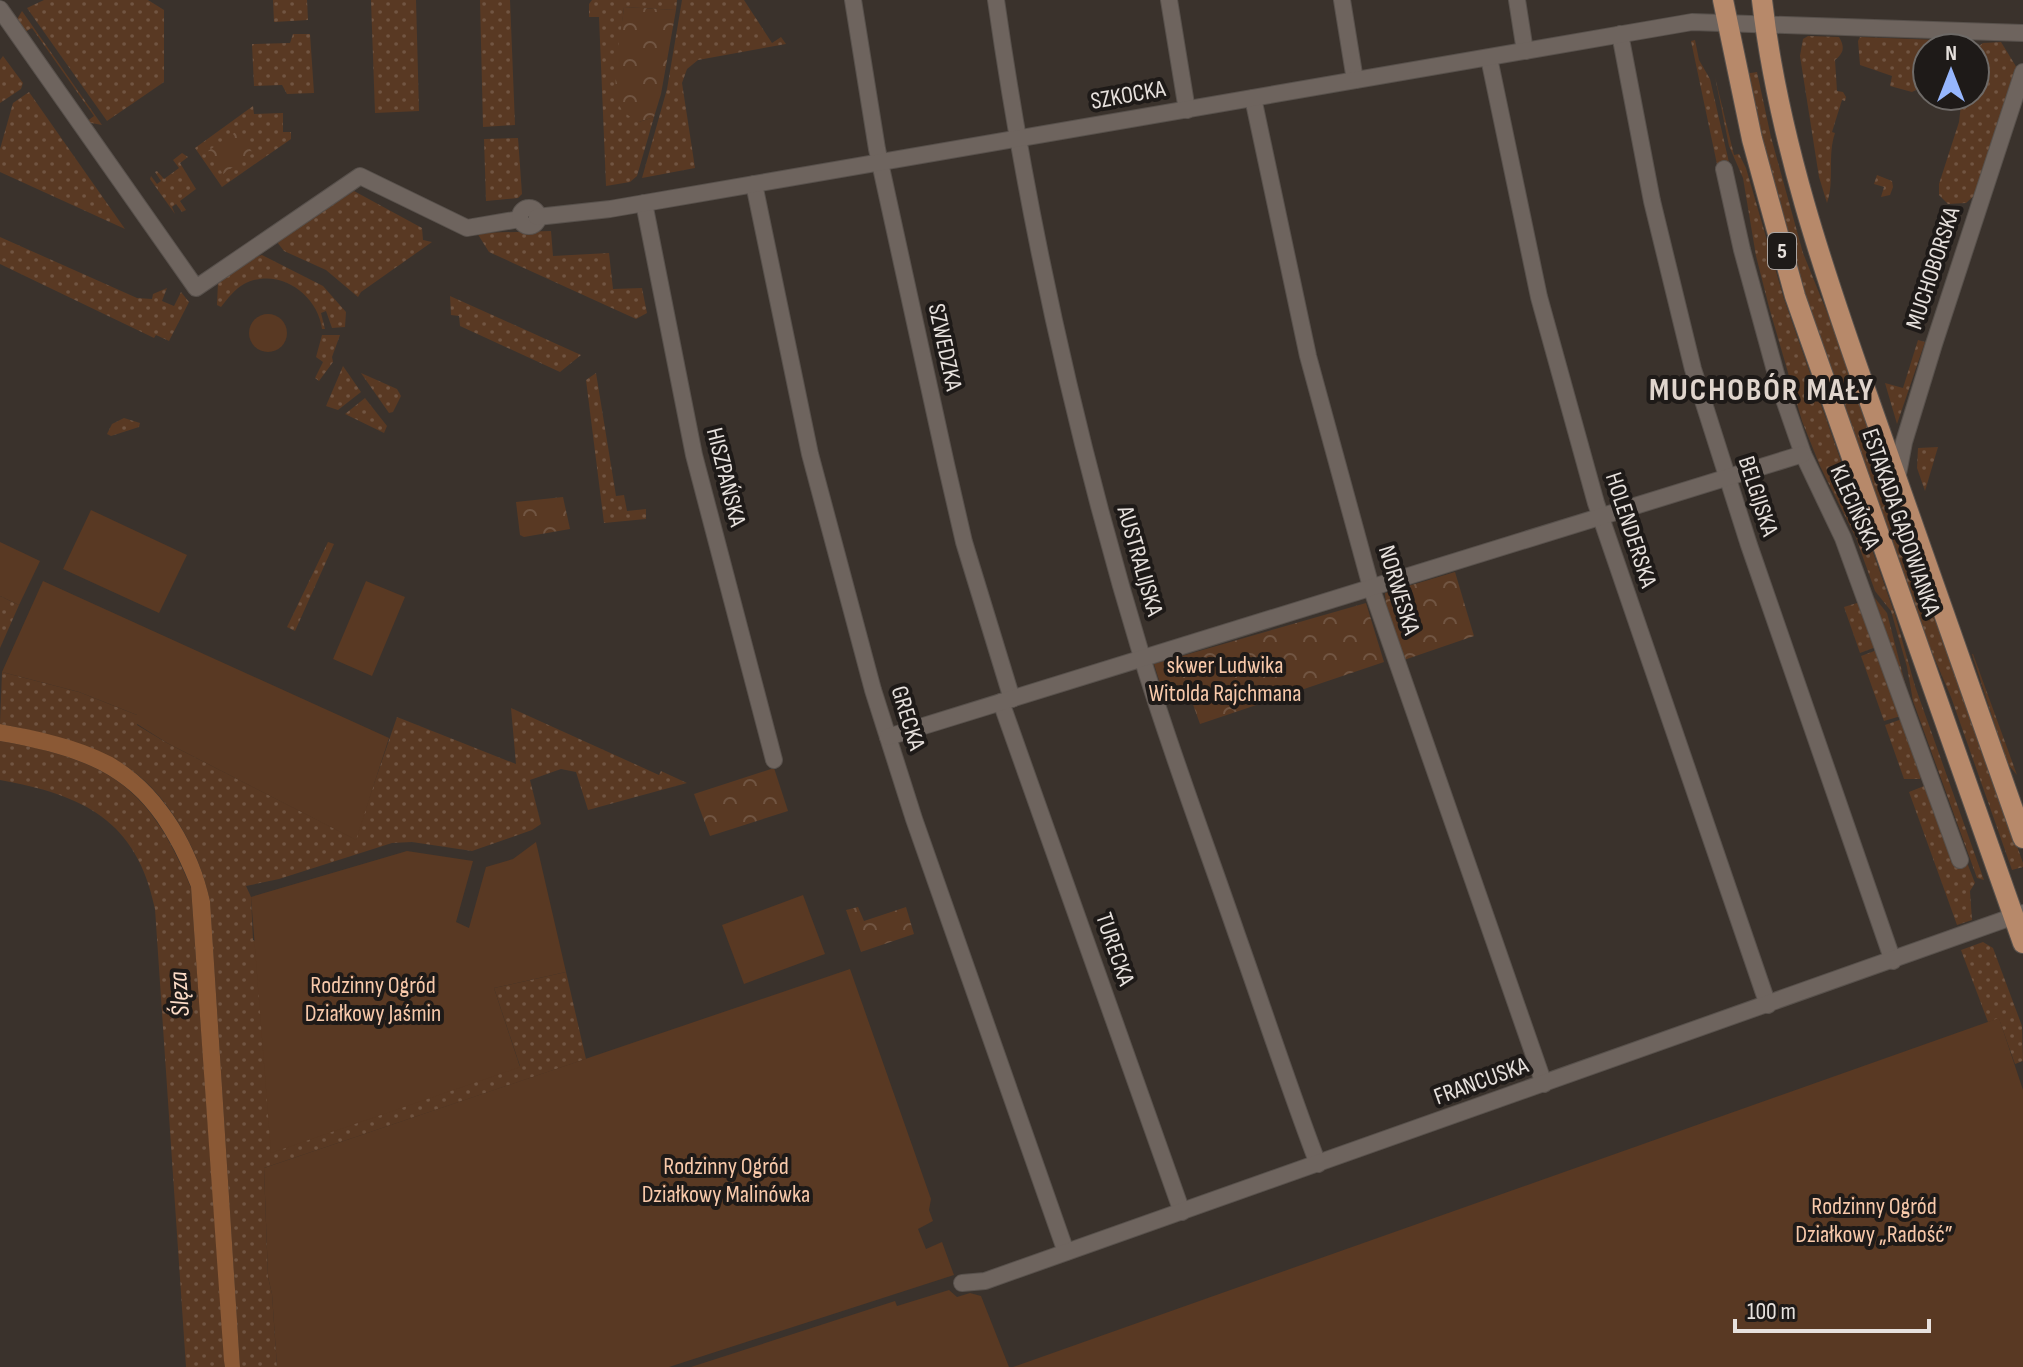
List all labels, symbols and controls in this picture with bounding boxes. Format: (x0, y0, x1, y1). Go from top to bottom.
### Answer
north arrow (1911, 32, 1991, 112)
text: N (1945, 40, 1957, 67)
street label: SZKOCKA (1088, 74, 1168, 116)
street label: MUCHOBORSKA (1900, 202, 1967, 333)
road number: 5 (1768, 233, 1796, 269)
street label: SZWEDZKA (922, 301, 969, 394)
district label: MUCHOBÓR MAŁY (1649, 371, 1875, 410)
street label: HISZPAŃSKA (700, 425, 752, 530)
street label: ESTAKADA GĄDOWIANKA (1855, 425, 1947, 620)
street label: BELGIJSKA (1731, 452, 1785, 540)
street label: KLECIŃSKA (1824, 460, 1887, 554)
street label: HOLENDERSKA (1599, 469, 1663, 592)
street label: AUSTRALIJSKA (1110, 502, 1170, 620)
street label: NORWESKA (1372, 542, 1427, 639)
park label: skwer Ludwika Witolda Rajchmana (1148, 651, 1302, 708)
street label: GRECKA (885, 682, 932, 754)
street label: TURECKA (1089, 909, 1141, 990)
water label: Ślęza (163, 970, 197, 1018)
park label: Rodzinny Ogród Działkowy Jaśmin (305, 971, 441, 1028)
street label: FRANCUSKA (1430, 1050, 1533, 1111)
park label: Rodzinny Ogród Działkowy Malinówka (642, 1152, 810, 1209)
park label: Rodzinny Ogród Działkowy „Radość” (1795, 1192, 1953, 1249)
scale bar (1735, 1283, 1929, 1333)
text: 100 m (1747, 1297, 1796, 1326)

